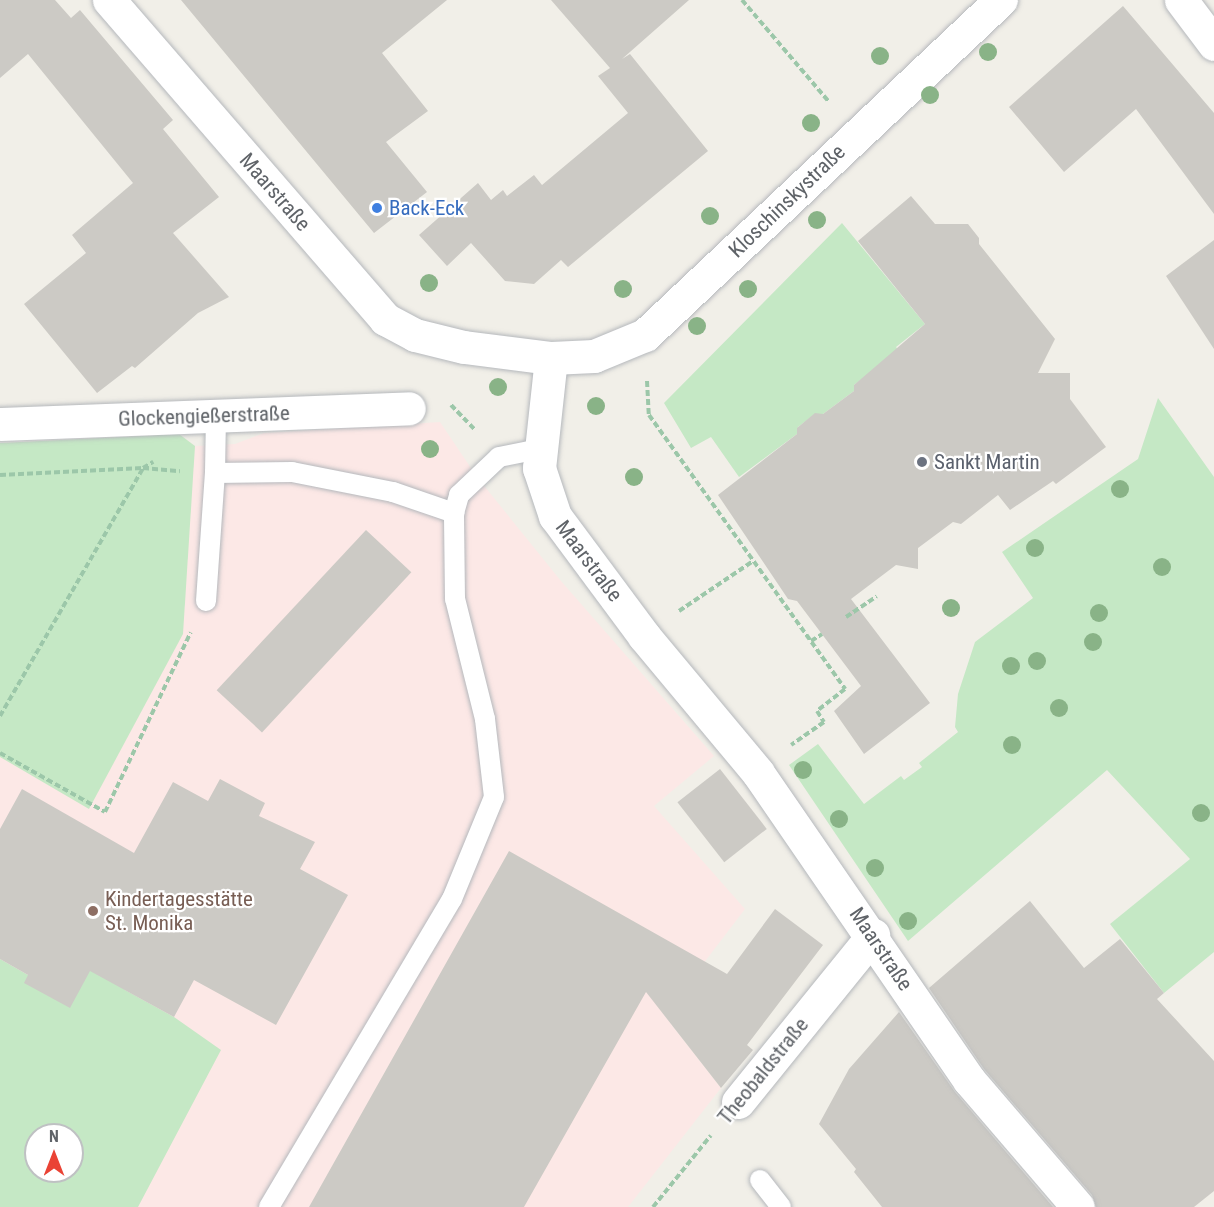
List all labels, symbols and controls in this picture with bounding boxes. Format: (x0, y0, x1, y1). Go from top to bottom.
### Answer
street label: Kloschinskystraße (724, 139, 850, 263)
street label: Maarstraße (234, 148, 316, 236)
place label: Back-Eck (389, 195, 464, 221)
marker: Back-Eck (370, 201, 384, 215)
street label: Glockengießerstraße (118, 400, 290, 432)
place label: Sankt Martin (934, 449, 1040, 475)
marker: Sankt Martin (915, 455, 929, 469)
street label: Maarstraße (550, 515, 628, 607)
place label: Kindertagesstätte St. Monika (105, 886, 253, 936)
street label: Maarstraße (844, 903, 918, 995)
marker: Kindertagesstätte St. Monika (86, 904, 100, 918)
street label: Theobaldstraße (712, 1013, 814, 1129)
north arrow (24, 1123, 84, 1183)
text: N (49, 1127, 59, 1146)

